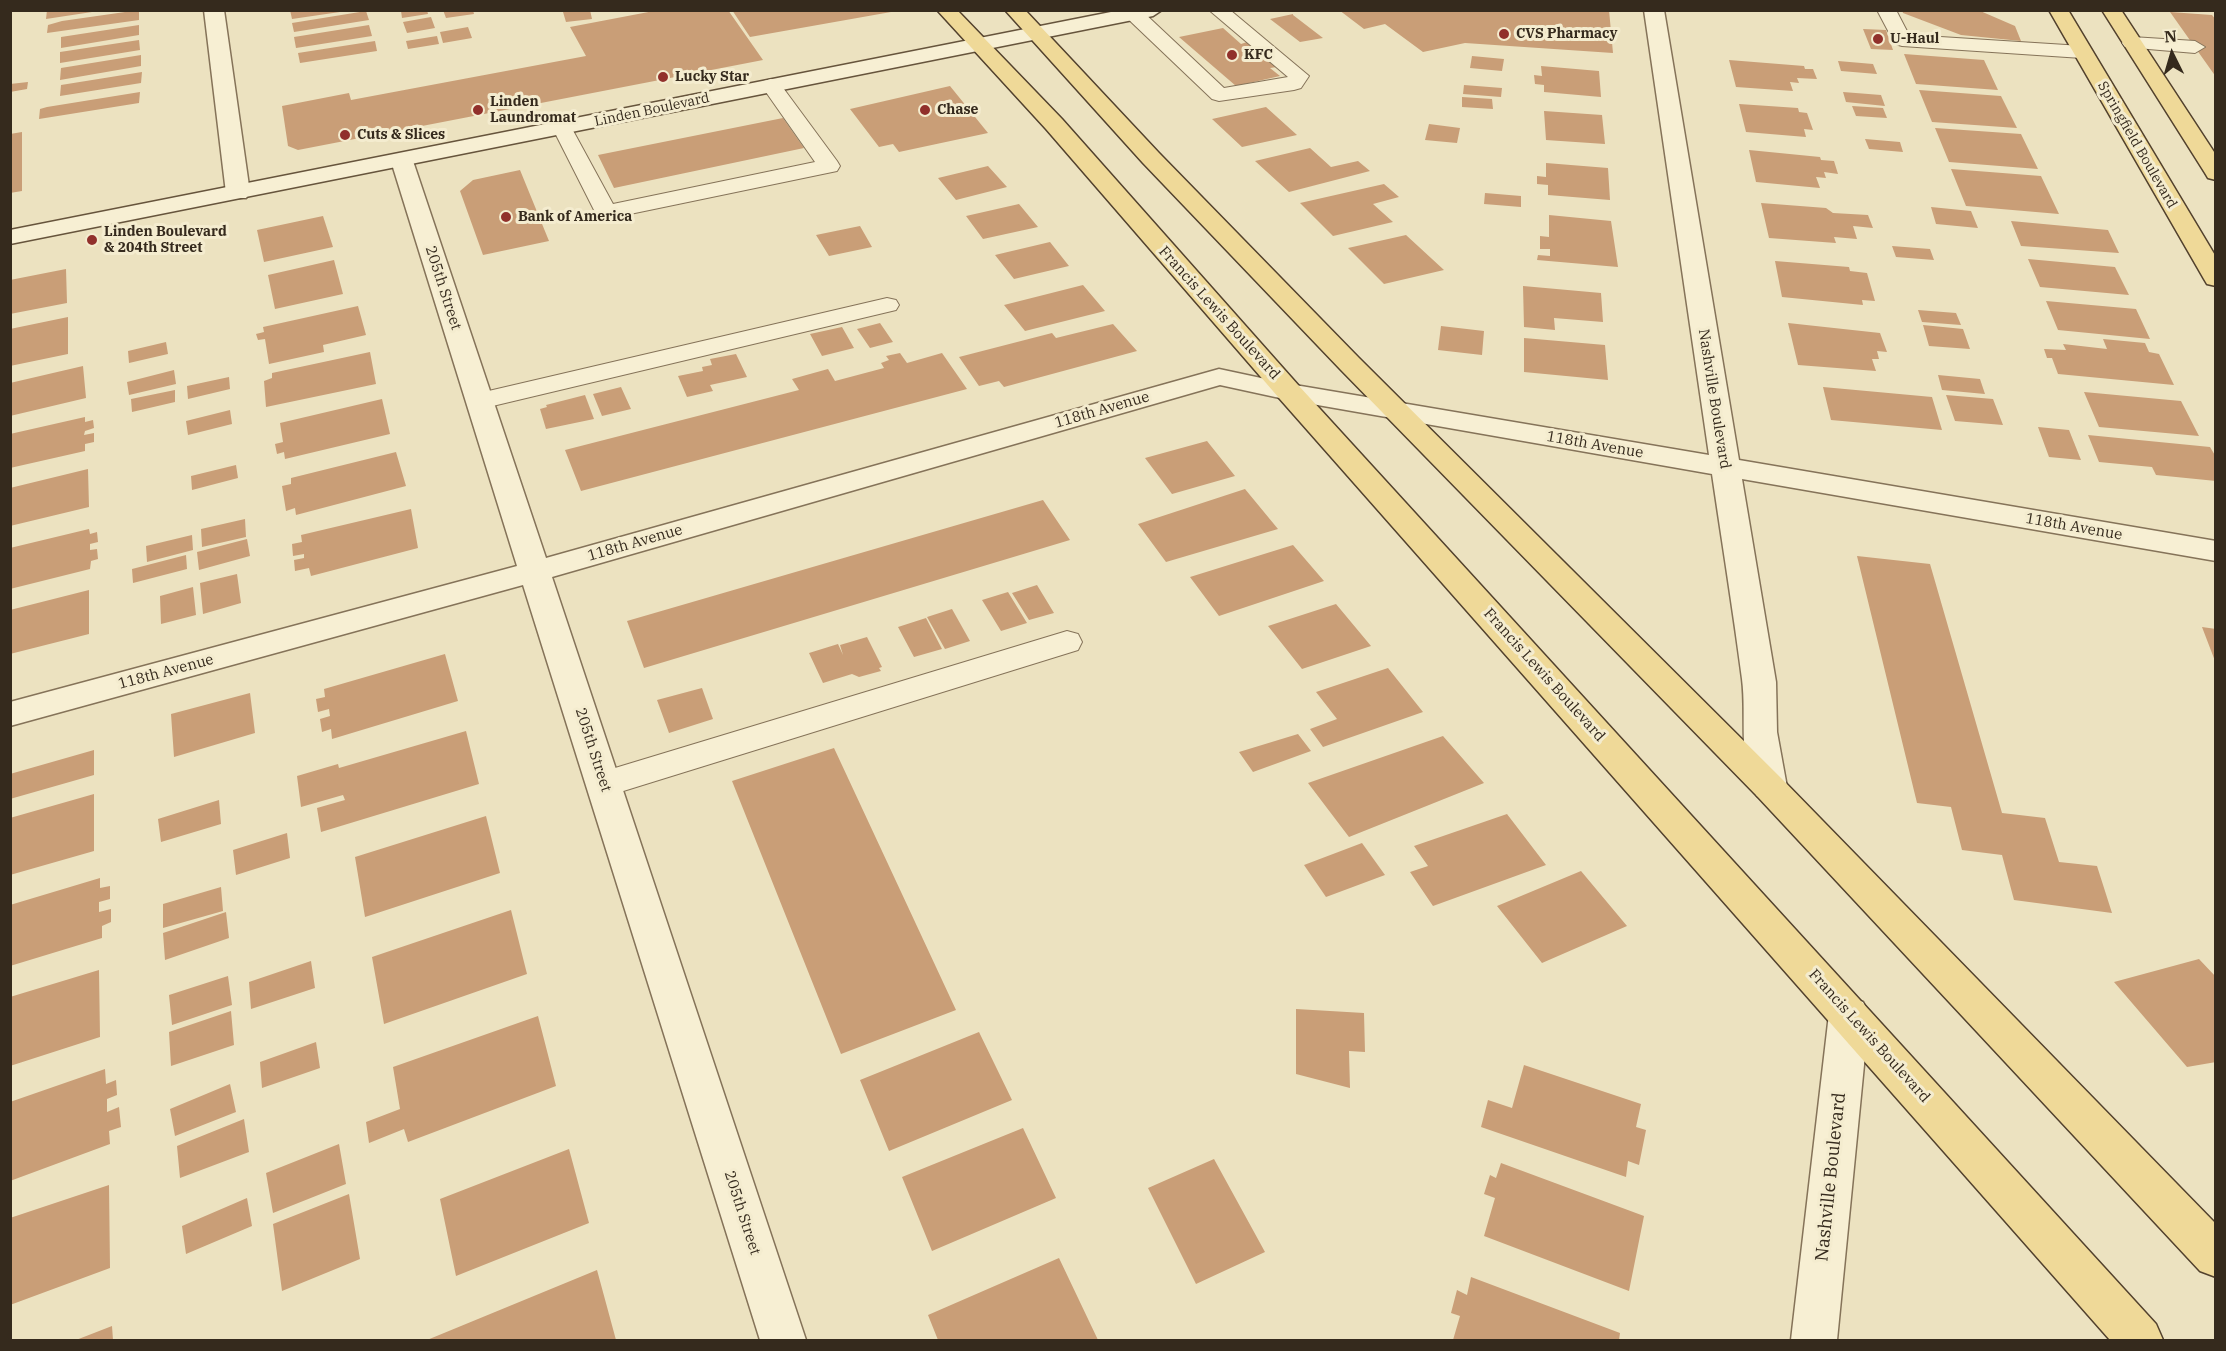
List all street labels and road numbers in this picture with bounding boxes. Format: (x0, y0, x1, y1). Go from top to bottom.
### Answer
street label: Springfield Boulevard (2094, 79, 2180, 211)
street label: Linden Boulevard (593, 90, 711, 130)
street label: Francis Lewis Boulevard (1154, 243, 1284, 383)
street label: 205th Street (421, 244, 465, 332)
street label: Nashville Boulevard (1694, 328, 1734, 470)
street label: 118th Avenue (1052, 388, 1152, 432)
street label: 118th Avenue (1545, 428, 1645, 462)
street label: 118th Avenue (2024, 510, 2124, 544)
street label: 118th Avenue (585, 521, 685, 565)
street label: Francis Lewis Boulevard (1479, 605, 1609, 745)
street label: 118th Avenue (116, 651, 216, 693)
street label: 205th Street (571, 706, 615, 794)
street label: Francis Lewis Boulevard (1804, 966, 1934, 1106)
street label: Nashville Boulevard (1811, 1091, 1851, 1263)
street label: 205th Street (720, 1169, 764, 1257)

